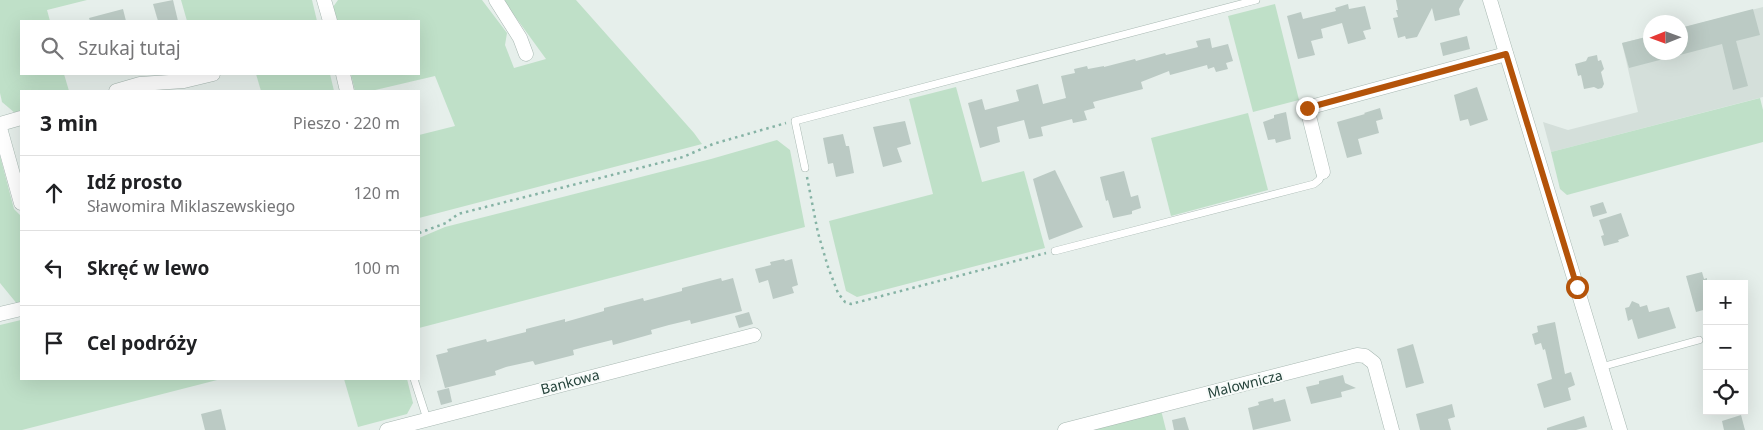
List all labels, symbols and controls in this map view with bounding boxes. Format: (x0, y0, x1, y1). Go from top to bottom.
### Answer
north arrow (1643, 15, 1688, 60)
search box (20, 20, 420, 75)
icon: search (38, 34, 66, 62)
text: Szukaj tutaj (78, 35, 181, 61)
route end (1296, 97, 1319, 120)
text: 3 min (40, 109, 98, 137)
text: Pieszo · 220 m (293, 112, 400, 134)
text: Idź prosto (87, 169, 182, 195)
icon: ahead (40, 179, 68, 207)
text: 120 m (353, 182, 400, 204)
text: Sławomira Miklaszewskiego (87, 195, 295, 217)
icon: left (40, 254, 68, 282)
text: Skręć w lewo (87, 255, 209, 281)
text: 100 m (353, 257, 400, 279)
route start (1566, 276, 1589, 299)
map controls (1703, 280, 1748, 415)
button: + (1703, 280, 1748, 325)
button: − (1703, 325, 1748, 370)
icon: arrive (40, 329, 68, 357)
text: Cel podróży (87, 330, 197, 356)
street label: Bankowa (538, 365, 601, 398)
street label: Malownicza (1205, 365, 1284, 402)
button: locate (1703, 370, 1748, 415)

